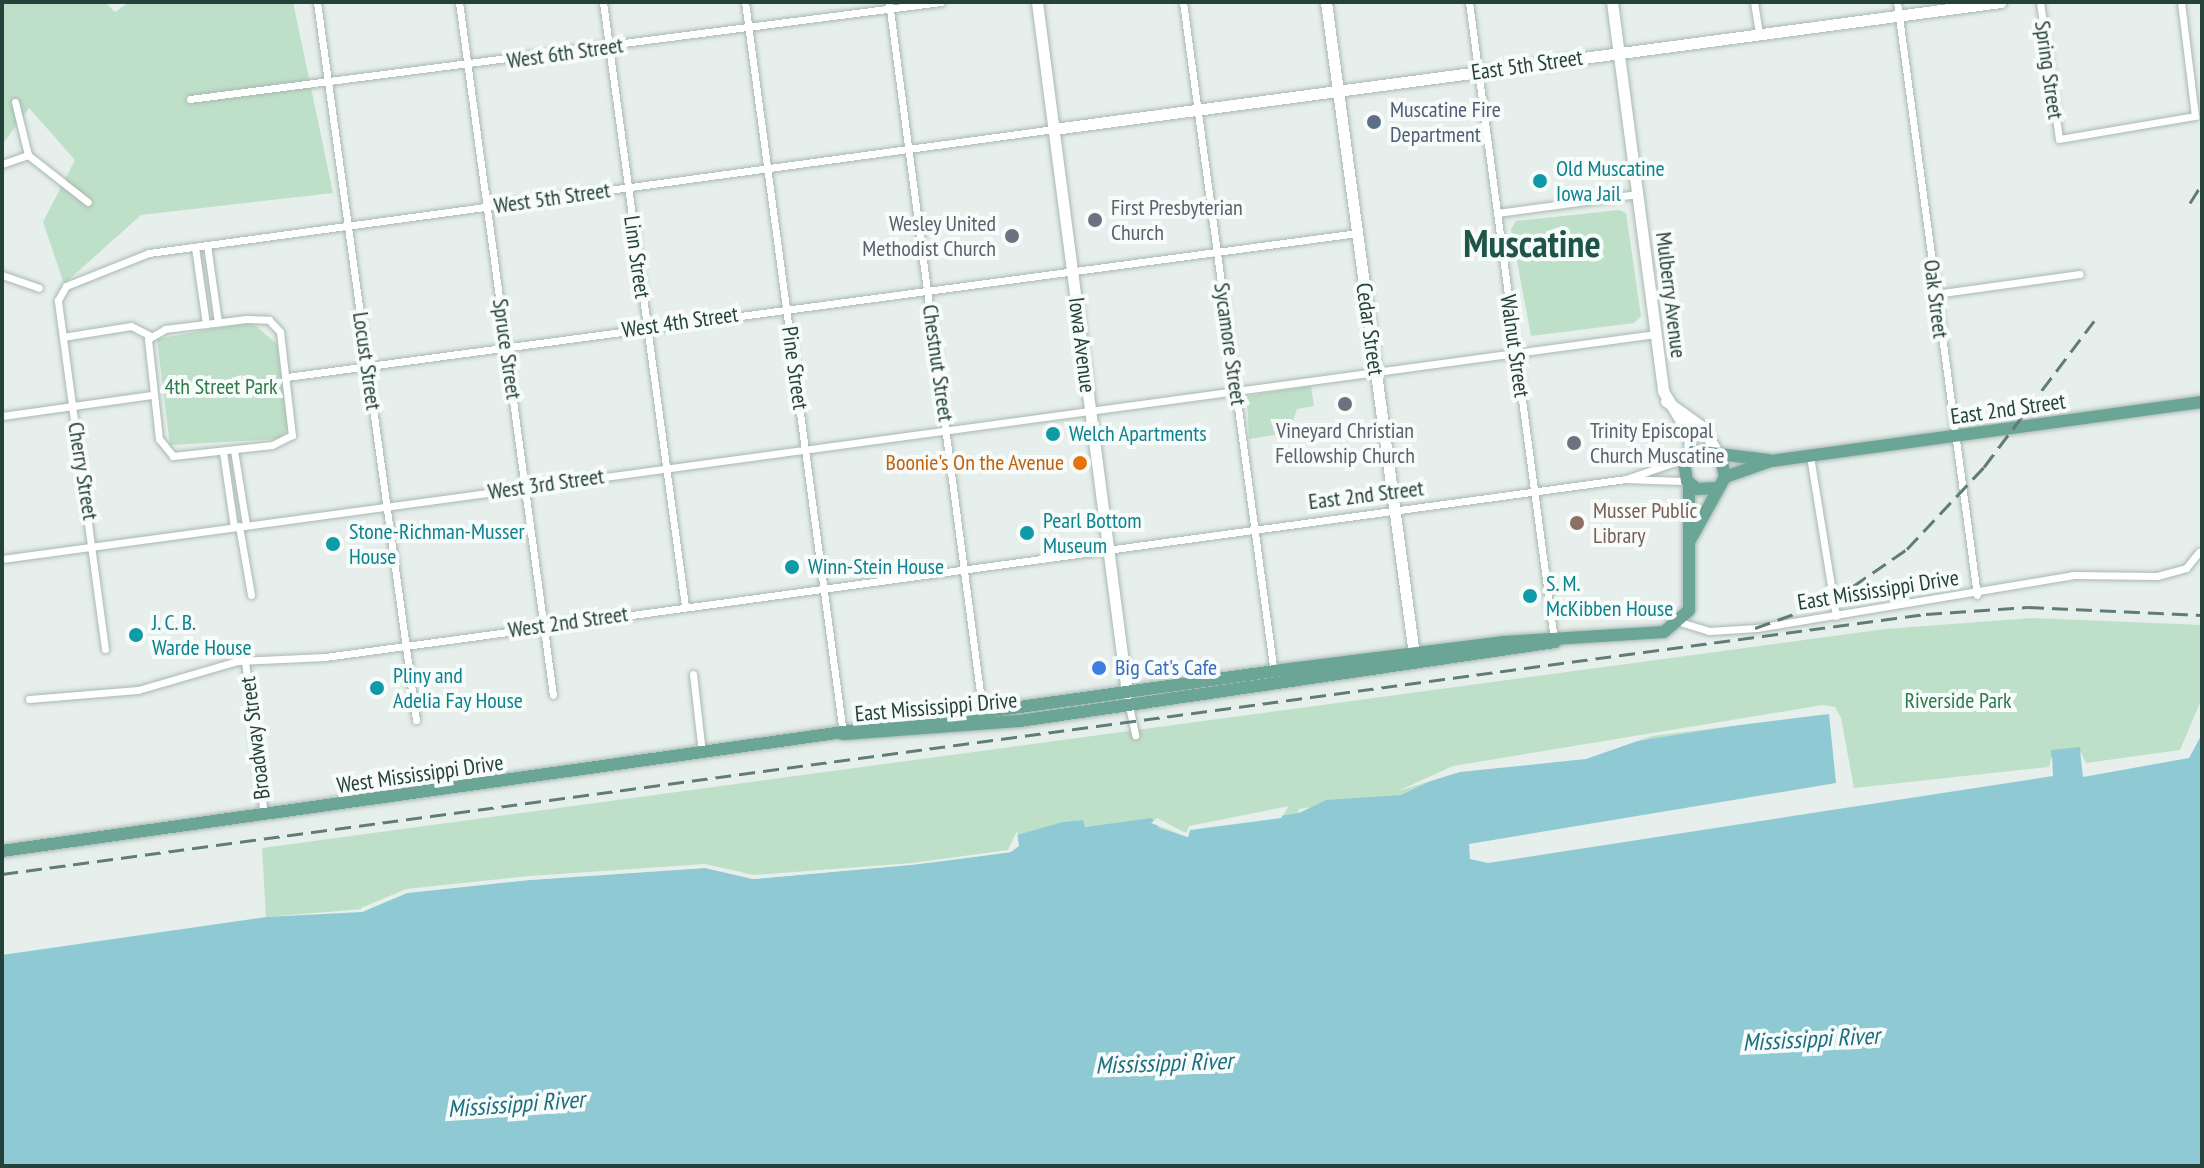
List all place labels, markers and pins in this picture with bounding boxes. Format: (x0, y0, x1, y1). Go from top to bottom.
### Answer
place label: Muscatine Fire Department (1390, 96, 1501, 148)
marker: Muscatine Fire Department (1365, 113, 1383, 131)
place label: Old Muscatine Iowa Jail (1556, 155, 1665, 206)
marker: Old Muscatine Iowa Jail (1531, 172, 1549, 190)
place label: First Presbyterian Church (1111, 194, 1243, 246)
place label: Wesley United Methodist Church (862, 210, 996, 262)
marker: First Presbyterian Church (1086, 211, 1104, 229)
marker: Wesley United Methodist Church (1003, 227, 1021, 245)
marker: Vineyard Christian Fellowship Church (1336, 395, 1354, 413)
place label: Vineyard Christian Fellowship Church (1275, 417, 1415, 468)
place label: Trinity Episcopal Church Muscatine (1590, 417, 1725, 468)
place label: Welch Apartments (1069, 421, 1207, 447)
marker: Welch Apartments (1044, 425, 1062, 443)
marker: Trinity Episcopal Church Muscatine (1565, 434, 1583, 452)
place label: Boonie's On the Avenue (885, 450, 1064, 476)
marker: Boonie's On the Avenue (1071, 454, 1089, 472)
place label: Musser Public Library (1593, 497, 1697, 548)
place label: Pearl Bottom Museum (1043, 507, 1142, 558)
marker: Musser Public Library (1568, 514, 1586, 532)
place label: Stone-Richman-Musser House (349, 518, 525, 570)
marker: Pearl Bottom Museum (1018, 524, 1036, 542)
marker: Stone-Richman-Musser House (324, 535, 342, 553)
place label: Winn-Stein House (808, 554, 944, 580)
marker: Winn-Stein House (783, 558, 801, 576)
place label: S. M. McKibben House (1546, 570, 1673, 622)
marker: S. M. McKibben House (1521, 587, 1539, 605)
place label: J. C. B. Warde House (152, 609, 252, 660)
marker: J. C. B. Warde House (127, 626, 145, 644)
place label: Big Cat's Cafe (1115, 655, 1217, 681)
marker: Big Cat's Cafe (1090, 659, 1108, 677)
place label: Pliny and Adelia Fay House (393, 662, 524, 714)
marker: Pliny and Adelia Fay House (368, 679, 386, 697)

